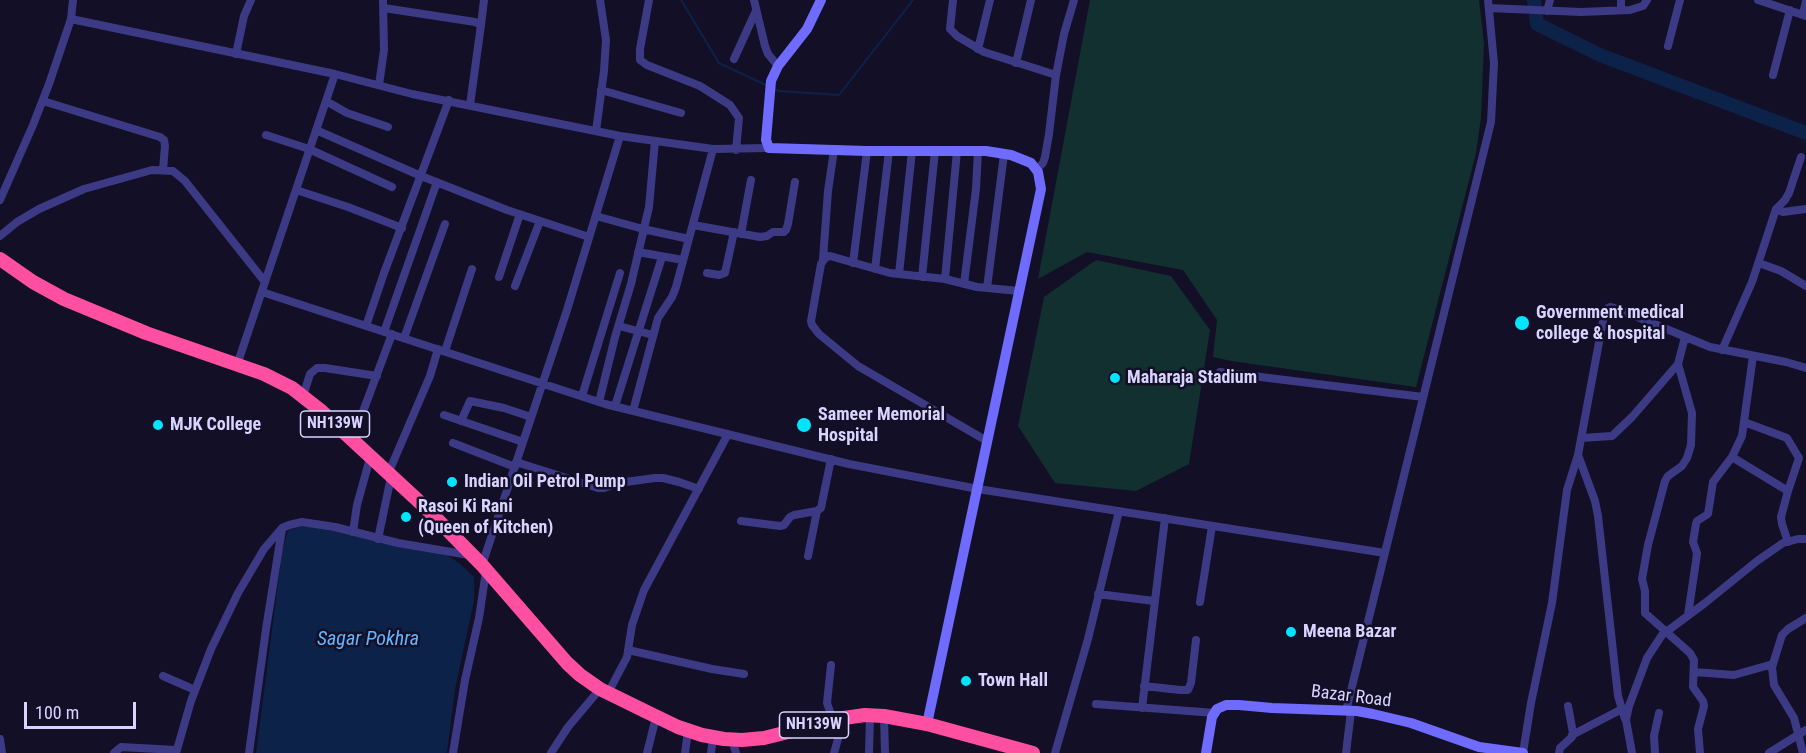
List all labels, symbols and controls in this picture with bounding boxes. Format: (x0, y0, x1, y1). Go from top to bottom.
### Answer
place label: Government medical college & hospital (1536, 302, 1684, 344)
marker: Government medical college & hospital (1513, 314, 1531, 332)
place label: Maharaja Stadium (1127, 367, 1257, 389)
marker: Maharaja Stadium (1108, 371, 1122, 385)
place label: Sameer Memorial Hospital (818, 404, 945, 446)
road number: NH139W (300, 411, 370, 437)
place label: MJK College (170, 414, 261, 436)
marker: Sameer Memorial Hospital (795, 416, 813, 434)
marker: MJK College (151, 418, 165, 432)
place label: Indian Oil Petrol Pump (464, 471, 626, 493)
marker: Indian Oil Petrol Pump (445, 475, 459, 489)
place label: Rasoi Ki Rani (Queen of Kitchen) (418, 496, 553, 538)
marker: Rasoi Ki Rani (Queen of Kitchen) (399, 510, 413, 524)
place label: Meena Bazar (1303, 621, 1397, 643)
marker: Meena Bazar (1284, 625, 1298, 639)
water label: Sagar Pokhra (317, 628, 419, 652)
place label: Town Hall (978, 670, 1048, 692)
marker: Town Hall (959, 674, 973, 688)
street label: Bazar Road (1310, 681, 1392, 713)
scale bar (27, 690, 140, 728)
text: 100 m (35, 702, 79, 723)
road number: NH139W (780, 712, 848, 738)

